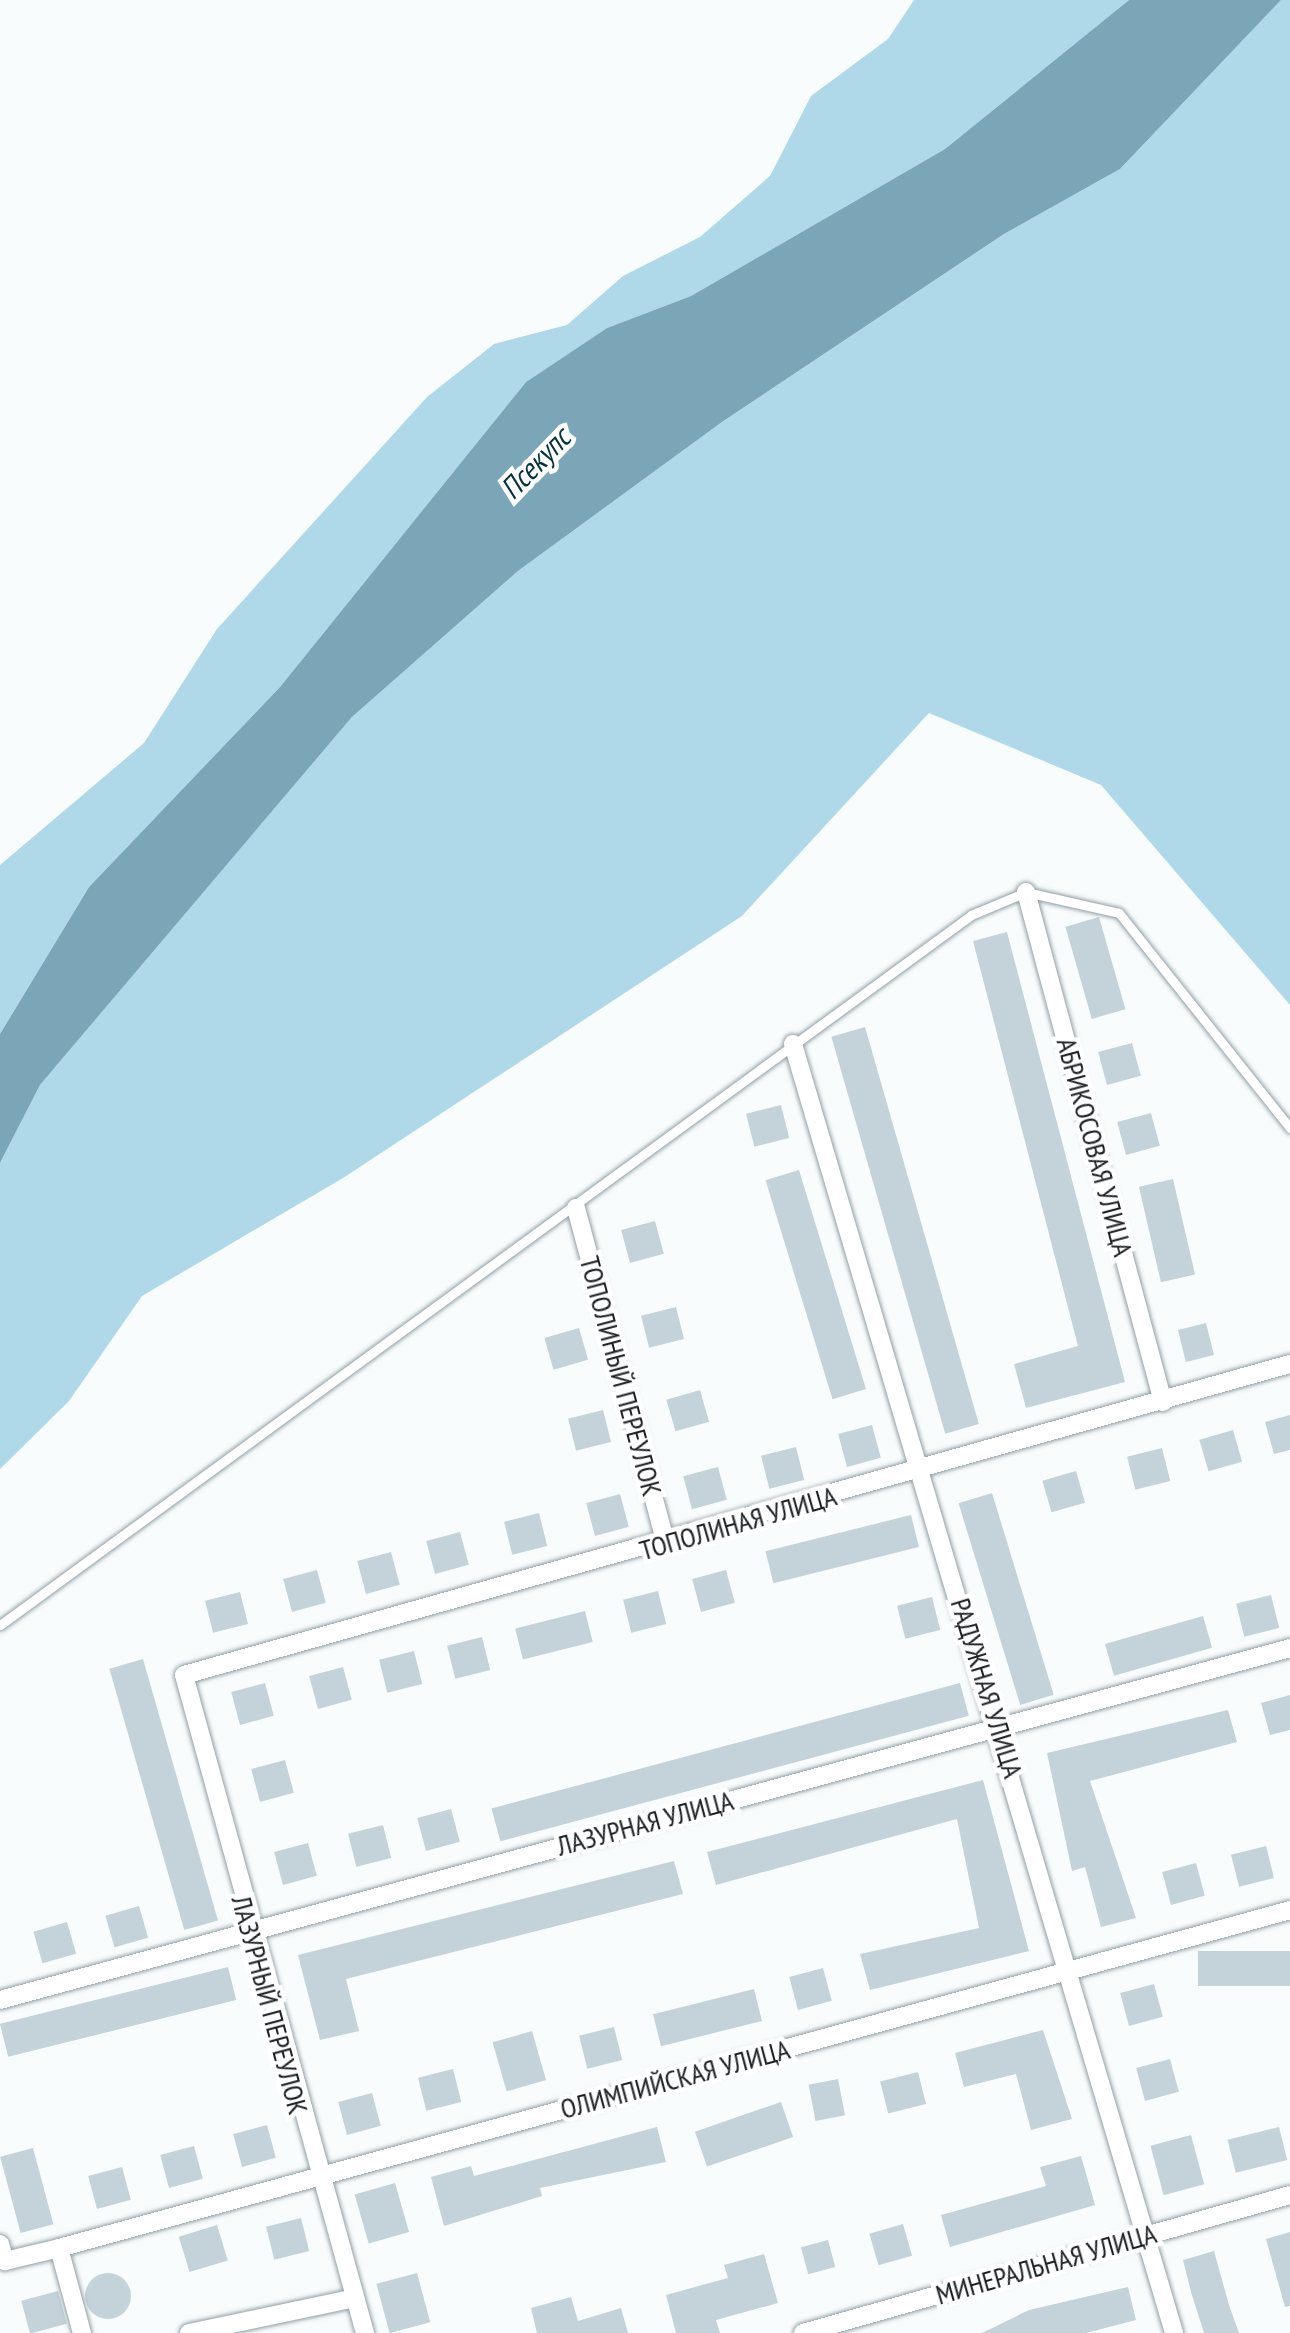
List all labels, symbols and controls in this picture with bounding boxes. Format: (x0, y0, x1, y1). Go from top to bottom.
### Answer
water label: Псекупс (493, 420, 577, 506)
street label: АБРИКОСОВАЯ УЛИЦА (1050, 1034, 1140, 1260)
street label: ТОПОЛИНЫЙ ПЕРЕУЛОК (573, 1252, 669, 1500)
street label: ТОПОЛИНАЯ УЛИЦА (636, 1479, 840, 1567)
street label: РАДУЖНАЯ УЛИЦА (944, 1594, 1030, 1782)
street label: ЛАЗУРНАЯ УЛИЦА (553, 1783, 737, 1863)
street label: ЛАЗУРНЫЙ ПЕРЕУЛОК (225, 1892, 315, 2118)
street label: ОЛИМПИЙСКАЯ УЛИЦА (556, 2032, 794, 2126)
street label: МИНЕРАЛЬНАЯ УЛИЦА (932, 2216, 1160, 2312)

